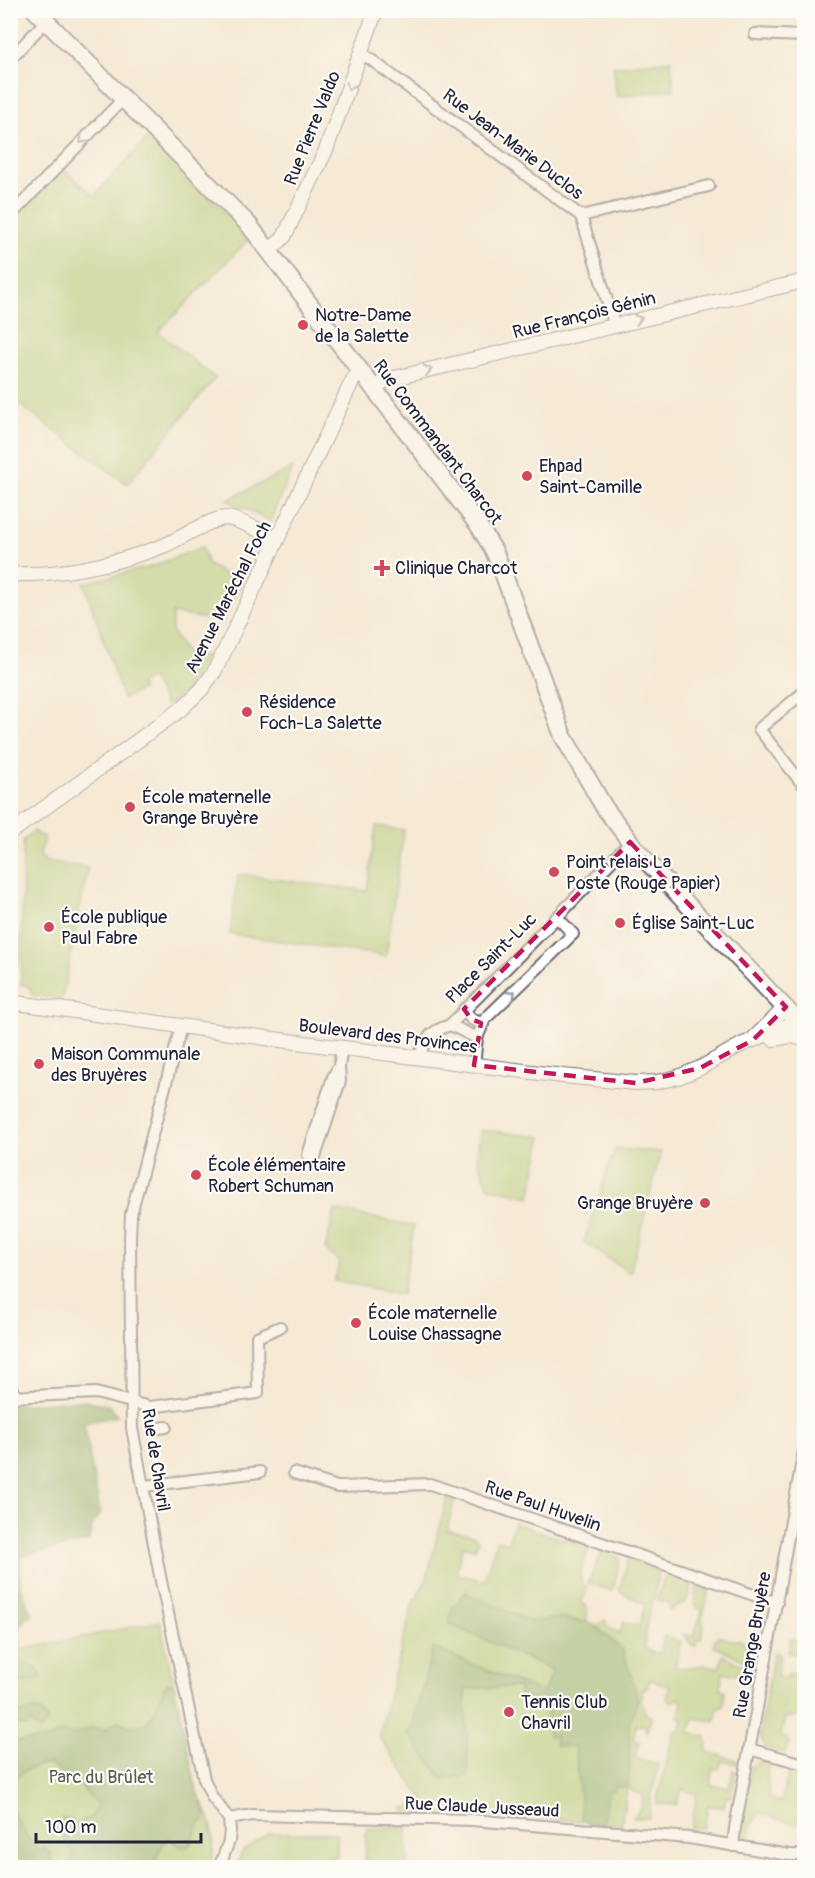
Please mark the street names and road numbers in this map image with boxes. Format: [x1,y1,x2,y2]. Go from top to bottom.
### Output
street label: Rue Pierre Valdo [279,67,346,189]
street label: Rue Jean-Marie Duclos [438,84,588,205]
street label: Rue François Génin [510,287,658,344]
street label: Rue Commandant Charcot [368,355,508,530]
street label: Avenue Maréchal Foch [180,517,277,677]
street label: Place Saint-Luc [441,908,542,1009]
street label: Boulevard des Provinces [297,1014,479,1059]
street label: Rue de Chavril [136,1407,175,1513]
street label: Rue Paul Huvelin [482,1476,604,1537]
street label: Rue Grange Bruyère [728,1570,777,1720]
street label: Rue Claude Jusseaud [404,1792,560,1823]

